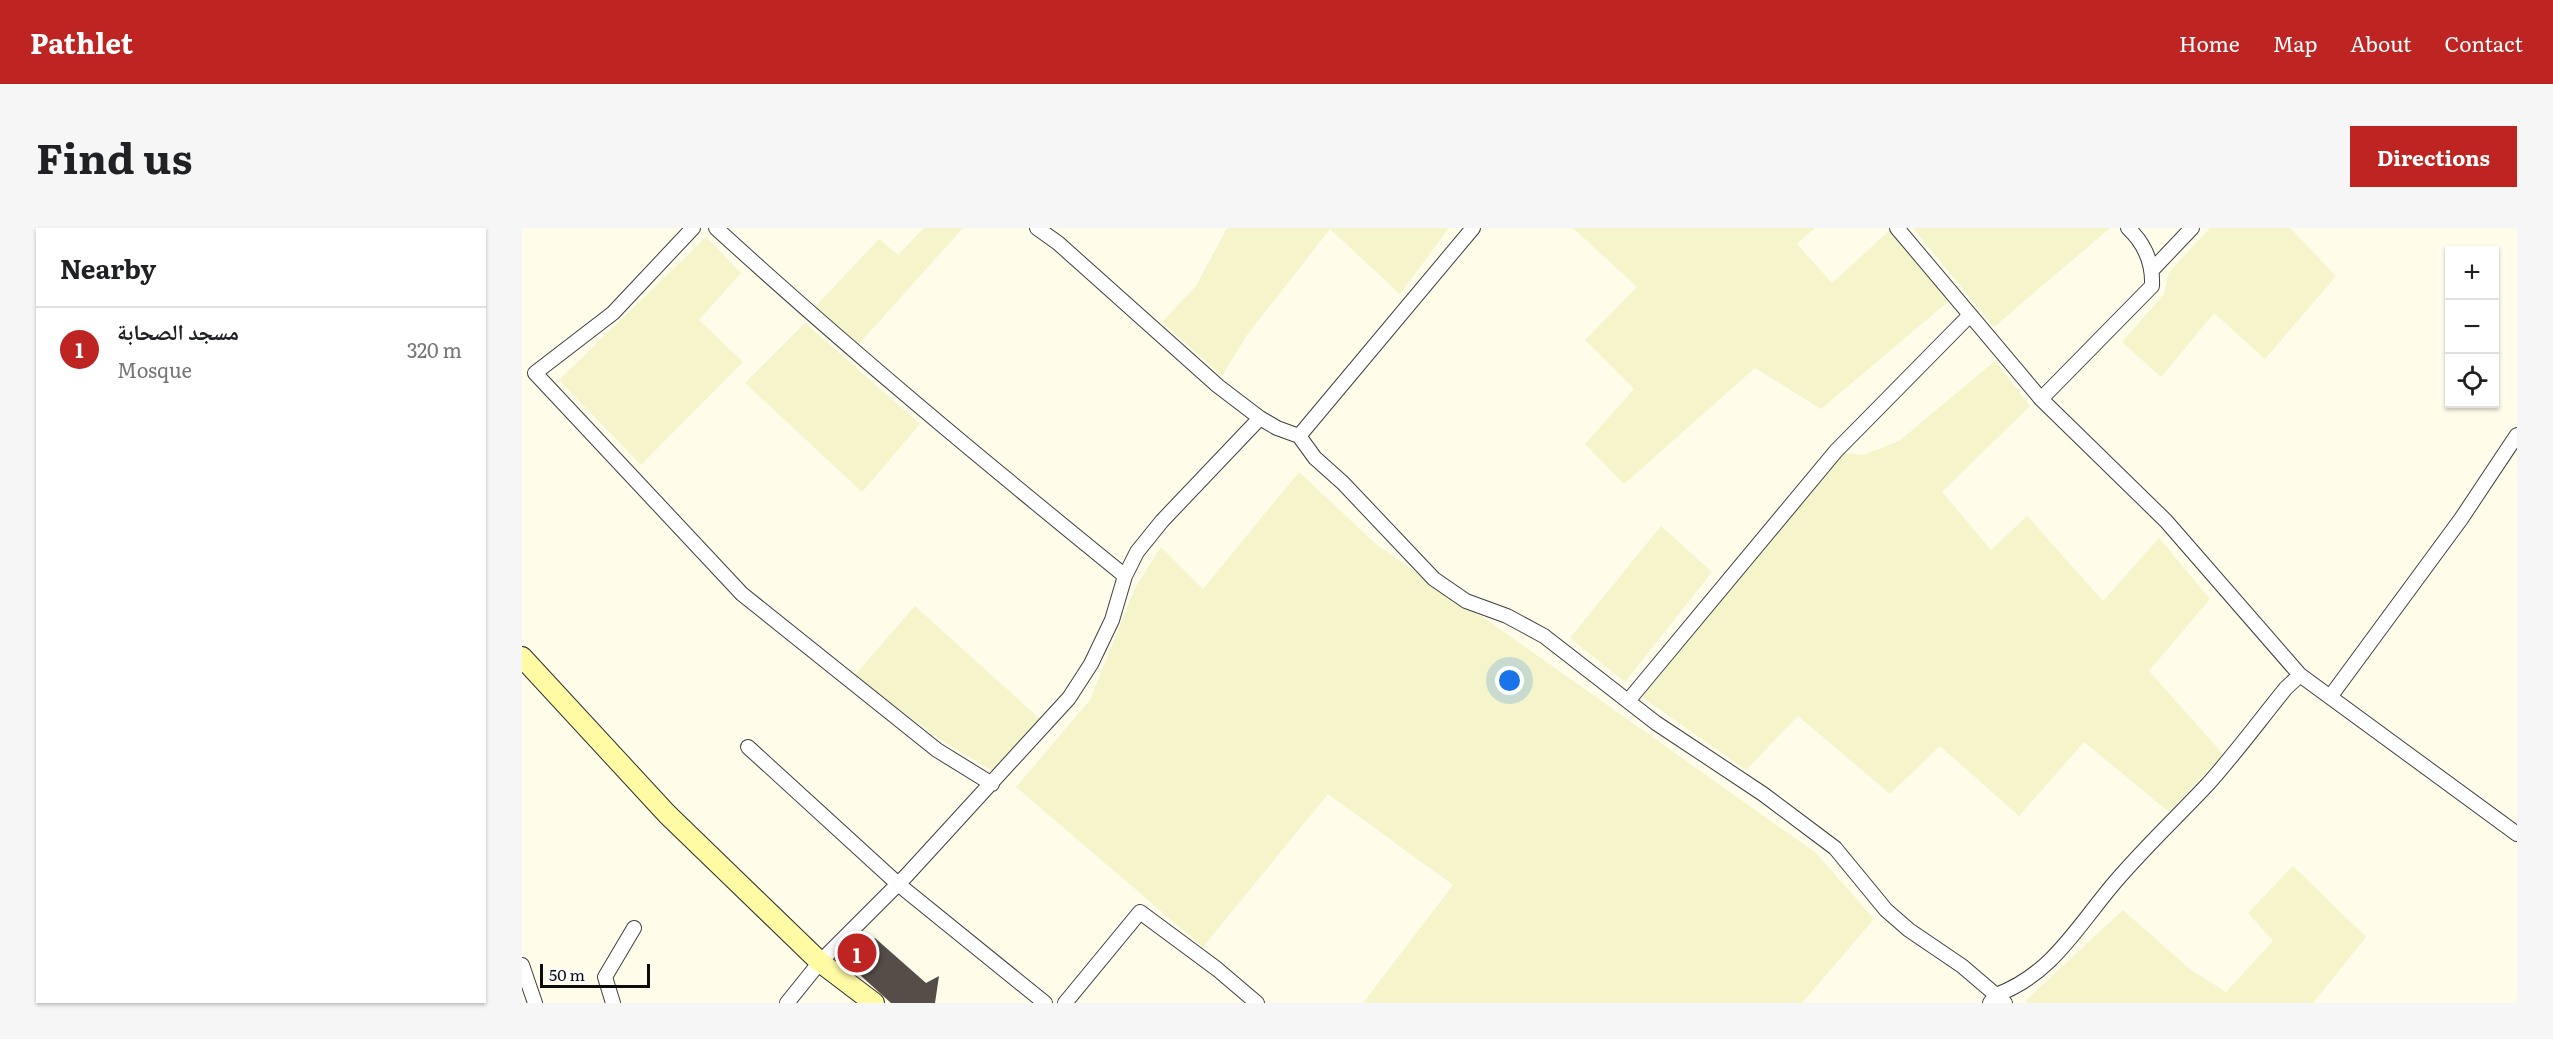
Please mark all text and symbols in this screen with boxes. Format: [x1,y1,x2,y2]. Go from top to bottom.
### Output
text: Pathlet [30,21,133,63]
text: Home [2179,27,2240,58]
text: Map [2273,27,2317,58]
text: About [2350,27,2412,58]
text: Contact [2445,27,2523,58]
text: Find us [36,125,193,187]
button: Directions [2350,126,2517,187]
map controls [2445,246,2499,408]
button: + [2445,246,2499,300]
text: Nearby [60,248,156,287]
button: − [2445,300,2499,354]
text: مسجد الصحابة [117,314,239,347]
text: 1 [75,334,84,364]
text: 320 m [407,334,462,364]
text: Mosque [117,354,192,384]
button: locate [2445,354,2499,408]
your location [1495,666,1524,695]
pin: 1 [838,930,876,976]
scale bar [540,961,650,988]
text: 50 m [549,962,585,986]

